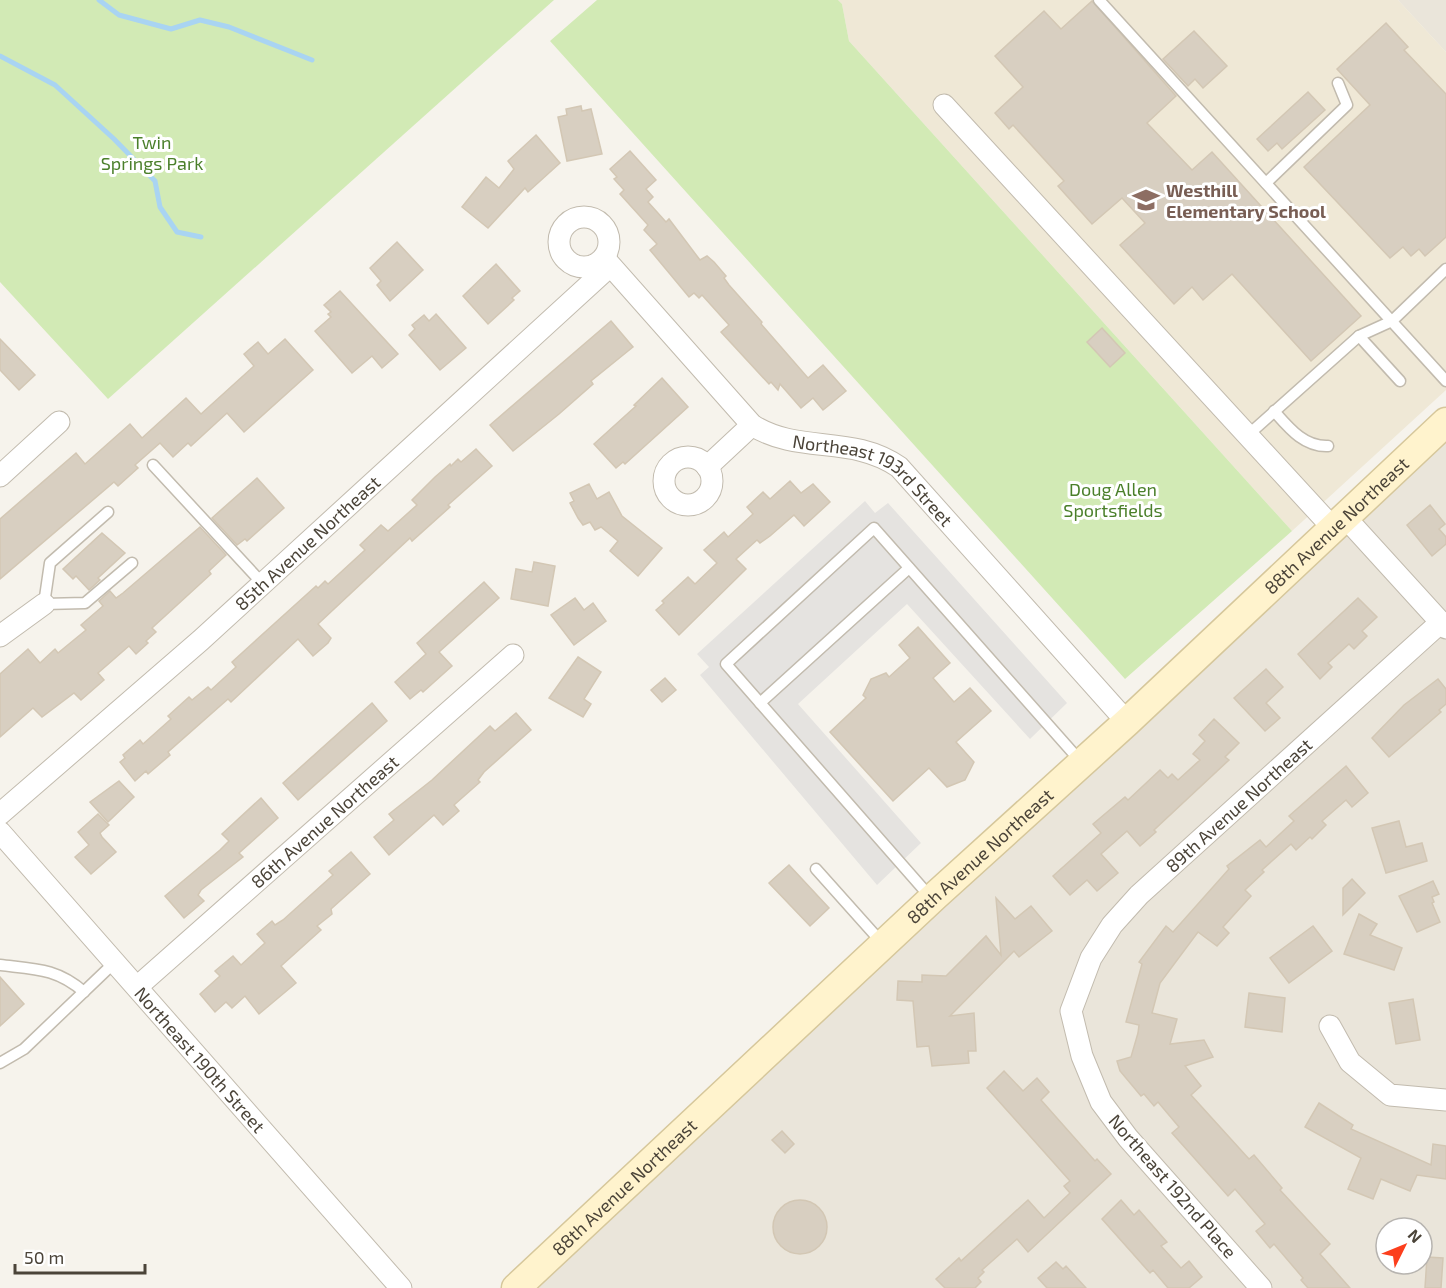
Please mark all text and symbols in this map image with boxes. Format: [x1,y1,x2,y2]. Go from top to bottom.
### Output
park label: Twin Springs Park [101,131,203,174]
place label: Westhill Elementary School [1166,179,1326,222]
school or university icon: Westhill Elementary School [1131,185,1161,215]
street label: Northeast 193rd Street [791,430,958,531]
street label: 88th Avenue Northeast [1259,452,1413,598]
street label: 85th Avenue Northeast [230,471,385,615]
park label: Doug Allen Sportsfields [1063,478,1163,521]
street label: 89th Avenue Northeast [1161,733,1316,877]
street label: 86th Avenue Northeast [246,750,403,893]
street label: 88th Avenue Northeast [902,783,1058,928]
street label: Northeast 190th Street [130,982,270,1137]
street label: Northeast 192nd Place [1104,1110,1242,1262]
street label: 88th Avenue Northeast [547,1114,701,1260]
north arrow [1374,1216,1434,1276]
text: N [1404,1225,1426,1246]
scale bar [15,1237,146,1275]
text: 50 m [24,1246,64,1268]

